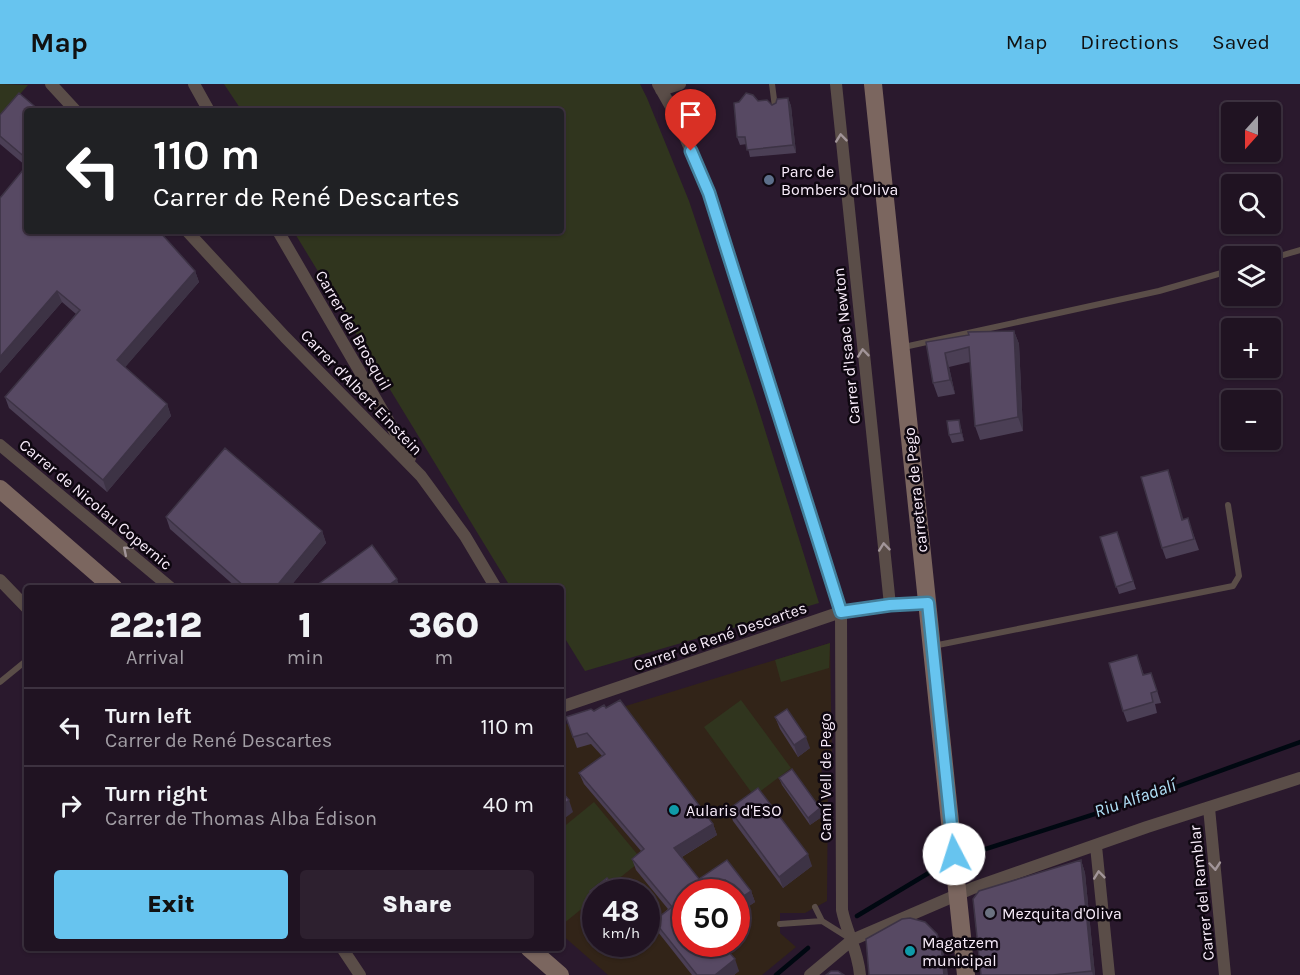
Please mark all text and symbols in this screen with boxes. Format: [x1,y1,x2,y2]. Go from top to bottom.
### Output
text: Map [30,26,88,59]
text: Map [1006,30,1047,54]
text: Directions [1080,30,1179,54]
text: Saved [1212,30,1270,54]
pin [665,89,716,151]
icon: arrive [674,98,707,131]
north arrow [1221,102,1281,162]
map controls [1221,102,1281,450]
text: 110 m [153,130,260,180]
icon: left [54,132,132,210]
one-way arrow [835,134,848,143]
place label: Parc de Bombers d'Oliva [781,162,898,199]
marker: Parc de Bombers d'Oliva [762,173,776,187]
button: search [1221,174,1281,234]
text: Carrer de René Descartes [153,181,460,213]
button: layers [1221,246,1281,306]
street label: Carrer del Brosquil [312,267,396,394]
street label: Carrer d'Isaac Newton [829,267,864,425]
button: + [1221,318,1281,378]
street label: Carrer d'Albert Einstein [297,326,427,459]
one-way arrow [857,348,870,358]
button: − [1221,390,1281,450]
street label: carretera de Pego [899,426,932,554]
street label: Carrer de Nicolau Copernic [15,435,176,574]
one-way arrow [878,542,891,552]
one-way arrow [123,547,134,558]
street label: Carrer de René Descartes [631,598,809,675]
text: 22:12 [109,604,202,646]
text: 1 [298,604,312,646]
text: 360 [408,604,479,646]
text: Arrival [126,646,185,669]
text: min [287,646,324,669]
text: m [434,646,453,669]
text: Turn left [105,703,192,729]
icon: left [54,711,87,744]
street label: Camí Vell de Pego [816,713,835,841]
text: 110 m [481,714,534,740]
text: Carrer de René Descartes [105,729,332,752]
water label: Riu Alfadalí [1091,773,1181,822]
text: Turn right [105,781,208,807]
icon: right [54,789,87,822]
text: 40 m [483,792,534,818]
place label: Aularis d'ESO [686,801,782,820]
marker: Aularis d'ESO [667,803,681,817]
text: Carrer de Thomas Alba Édison [105,807,377,830]
position arrow [922,822,986,886]
street label: Carrer del Ramblar [1185,824,1218,962]
one-way arrow [1208,862,1221,871]
button: Exit [54,870,288,939]
button: Share [300,870,534,939]
one-way arrow [1093,870,1106,880]
speed limit sign: 50 [672,879,750,957]
text: 48 [602,893,640,929]
place label: Mezquita d'Oliva [1002,904,1122,923]
marker: Mezquita d'Oliva [983,906,997,920]
text: km/h [602,924,640,942]
place label: Magatzem municipal [922,933,999,970]
marker: Magatzem municipal [903,944,917,958]

